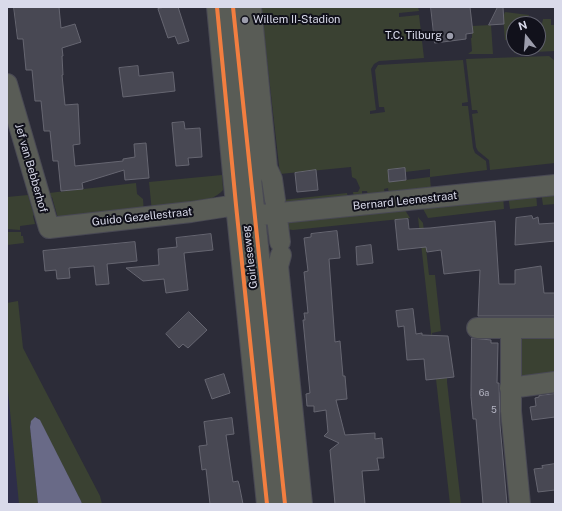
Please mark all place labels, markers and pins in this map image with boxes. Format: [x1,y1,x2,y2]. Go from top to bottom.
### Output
place label: Willem II-Stadion [253,13,340,27]
marker: Willem II-Stadion [240,15,250,25]
place label: T.C. Tilburg [385,29,442,43]
marker: T.C. Tilburg [445,31,455,41]

